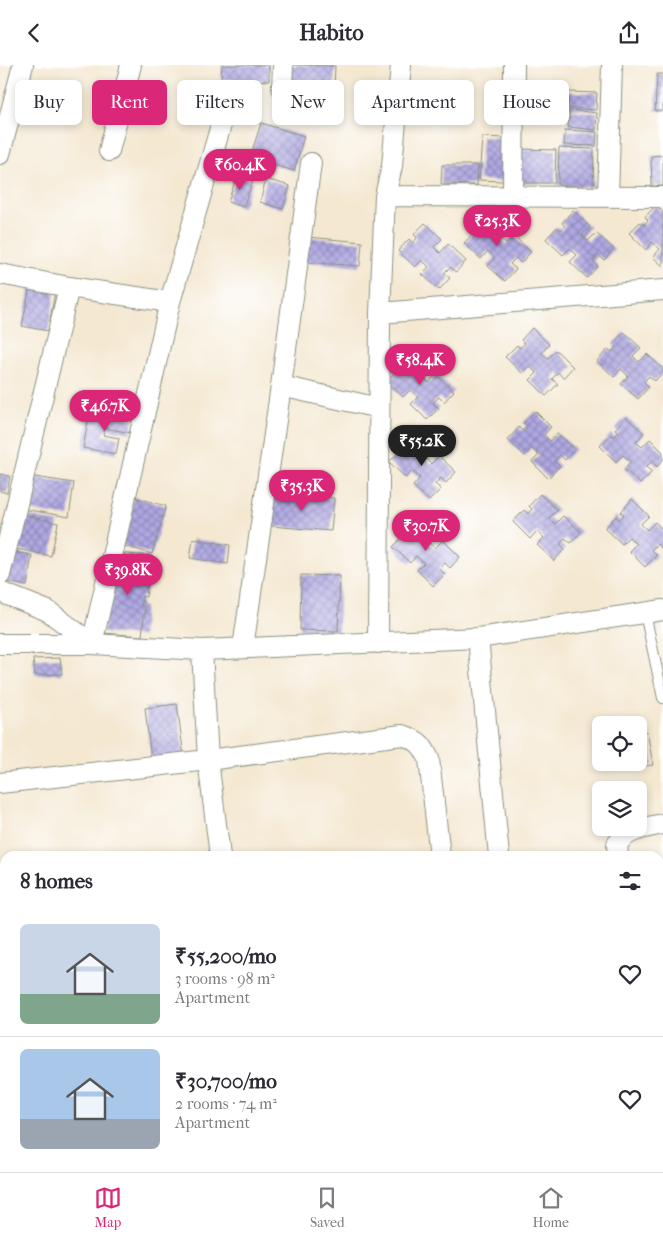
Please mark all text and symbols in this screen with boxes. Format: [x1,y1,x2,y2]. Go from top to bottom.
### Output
icon: back [20,19,48,47]
icon: share [615,19,643,47]
text: Habito [299,20,364,46]
chip: Buy [15,80,82,125]
chip: Rent [92,80,167,125]
chip: Filters [177,80,262,125]
chip: New [272,80,344,125]
chip: Apartment [354,80,474,125]
chip: House [484,80,569,125]
pin: ₹60.4K [199,149,281,191]
text: ₹60.4K [214,155,266,174]
pin: ₹25.3K [456,205,538,247]
text: ₹25.3K [474,211,520,230]
pin: ₹58.4K [379,343,461,386]
text: ₹58.4K [396,350,444,369]
pin: ₹46.7K [64,389,146,432]
text: ₹46.7K [81,396,129,415]
pin: ₹55.2K [381,425,463,467]
text: ₹55.2K [399,431,445,450]
pin: ₹35.3K [261,469,343,512]
text: ₹35.3K [280,476,324,495]
pin: ₹30.7K [385,509,467,552]
text: ₹30.7K [403,516,449,535]
pin: ₹39.8K [87,553,169,596]
text: ₹39.8K [105,560,151,579]
map controls [592,716,647,836]
button: locate [592,716,647,771]
button: layers [592,781,647,836]
icon: filters [616,867,644,895]
text: 8 homes [20,869,93,893]
icon: home [60,944,120,1004]
text: ₹55,200/mo [175,944,277,968]
icon: heart [616,960,644,988]
text: 3 rooms · 98 m² [175,969,275,988]
text: Apartment [175,988,250,1007]
icon: home [60,1069,120,1129]
text: ₹30,700/mo [175,1069,277,1093]
icon: heart [616,1085,644,1113]
text: 2 rooms · 74 m² [175,1094,277,1113]
text: Apartment [175,1113,250,1132]
tab: Map [94,1184,122,1231]
tab: Saved [310,1184,345,1231]
tab: Home [533,1184,569,1231]

